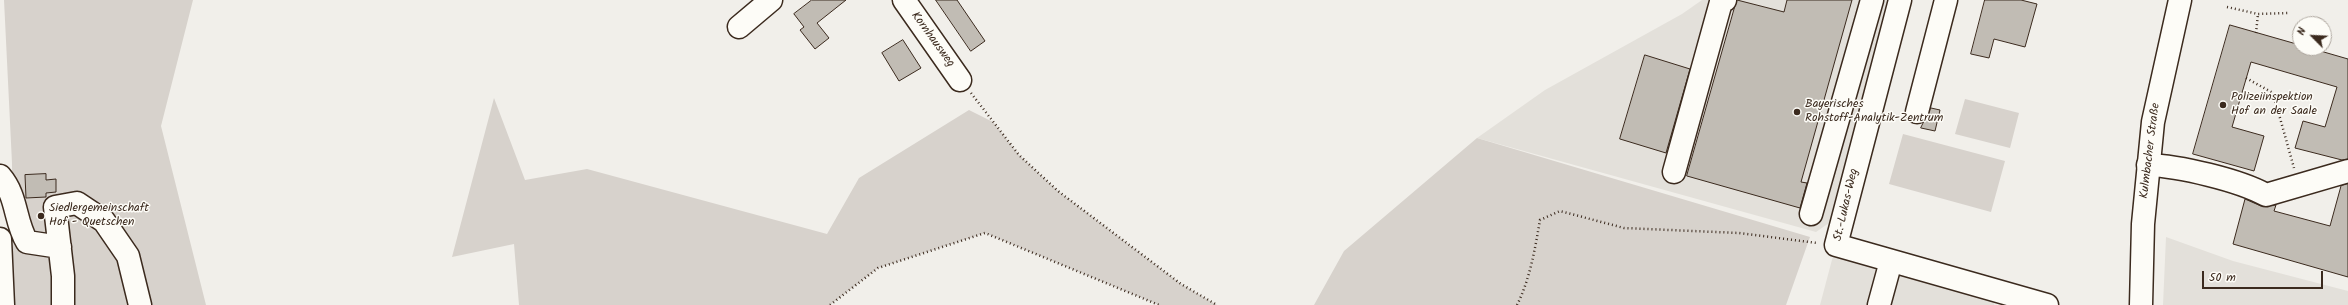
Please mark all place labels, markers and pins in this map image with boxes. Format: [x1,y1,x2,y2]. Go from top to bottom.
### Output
place label: Polizeiinspektion Hof an der Saale [2231,91,2317,119]
place label: Bayerisches Rohstoff-Analytik-Zentrum [1805,98,1943,126]
marker: Polizeiinspektion Hof an der Saale [2218,100,2228,110]
marker: Bayerisches Rohstoff-Analytik-Zentrum [1792,107,1802,117]
place label: Siedlergemeinschaft Hof - Quetschen [49,202,149,230]
marker: Siedlergemeinschaft Hof - Quetschen [36,211,46,221]

